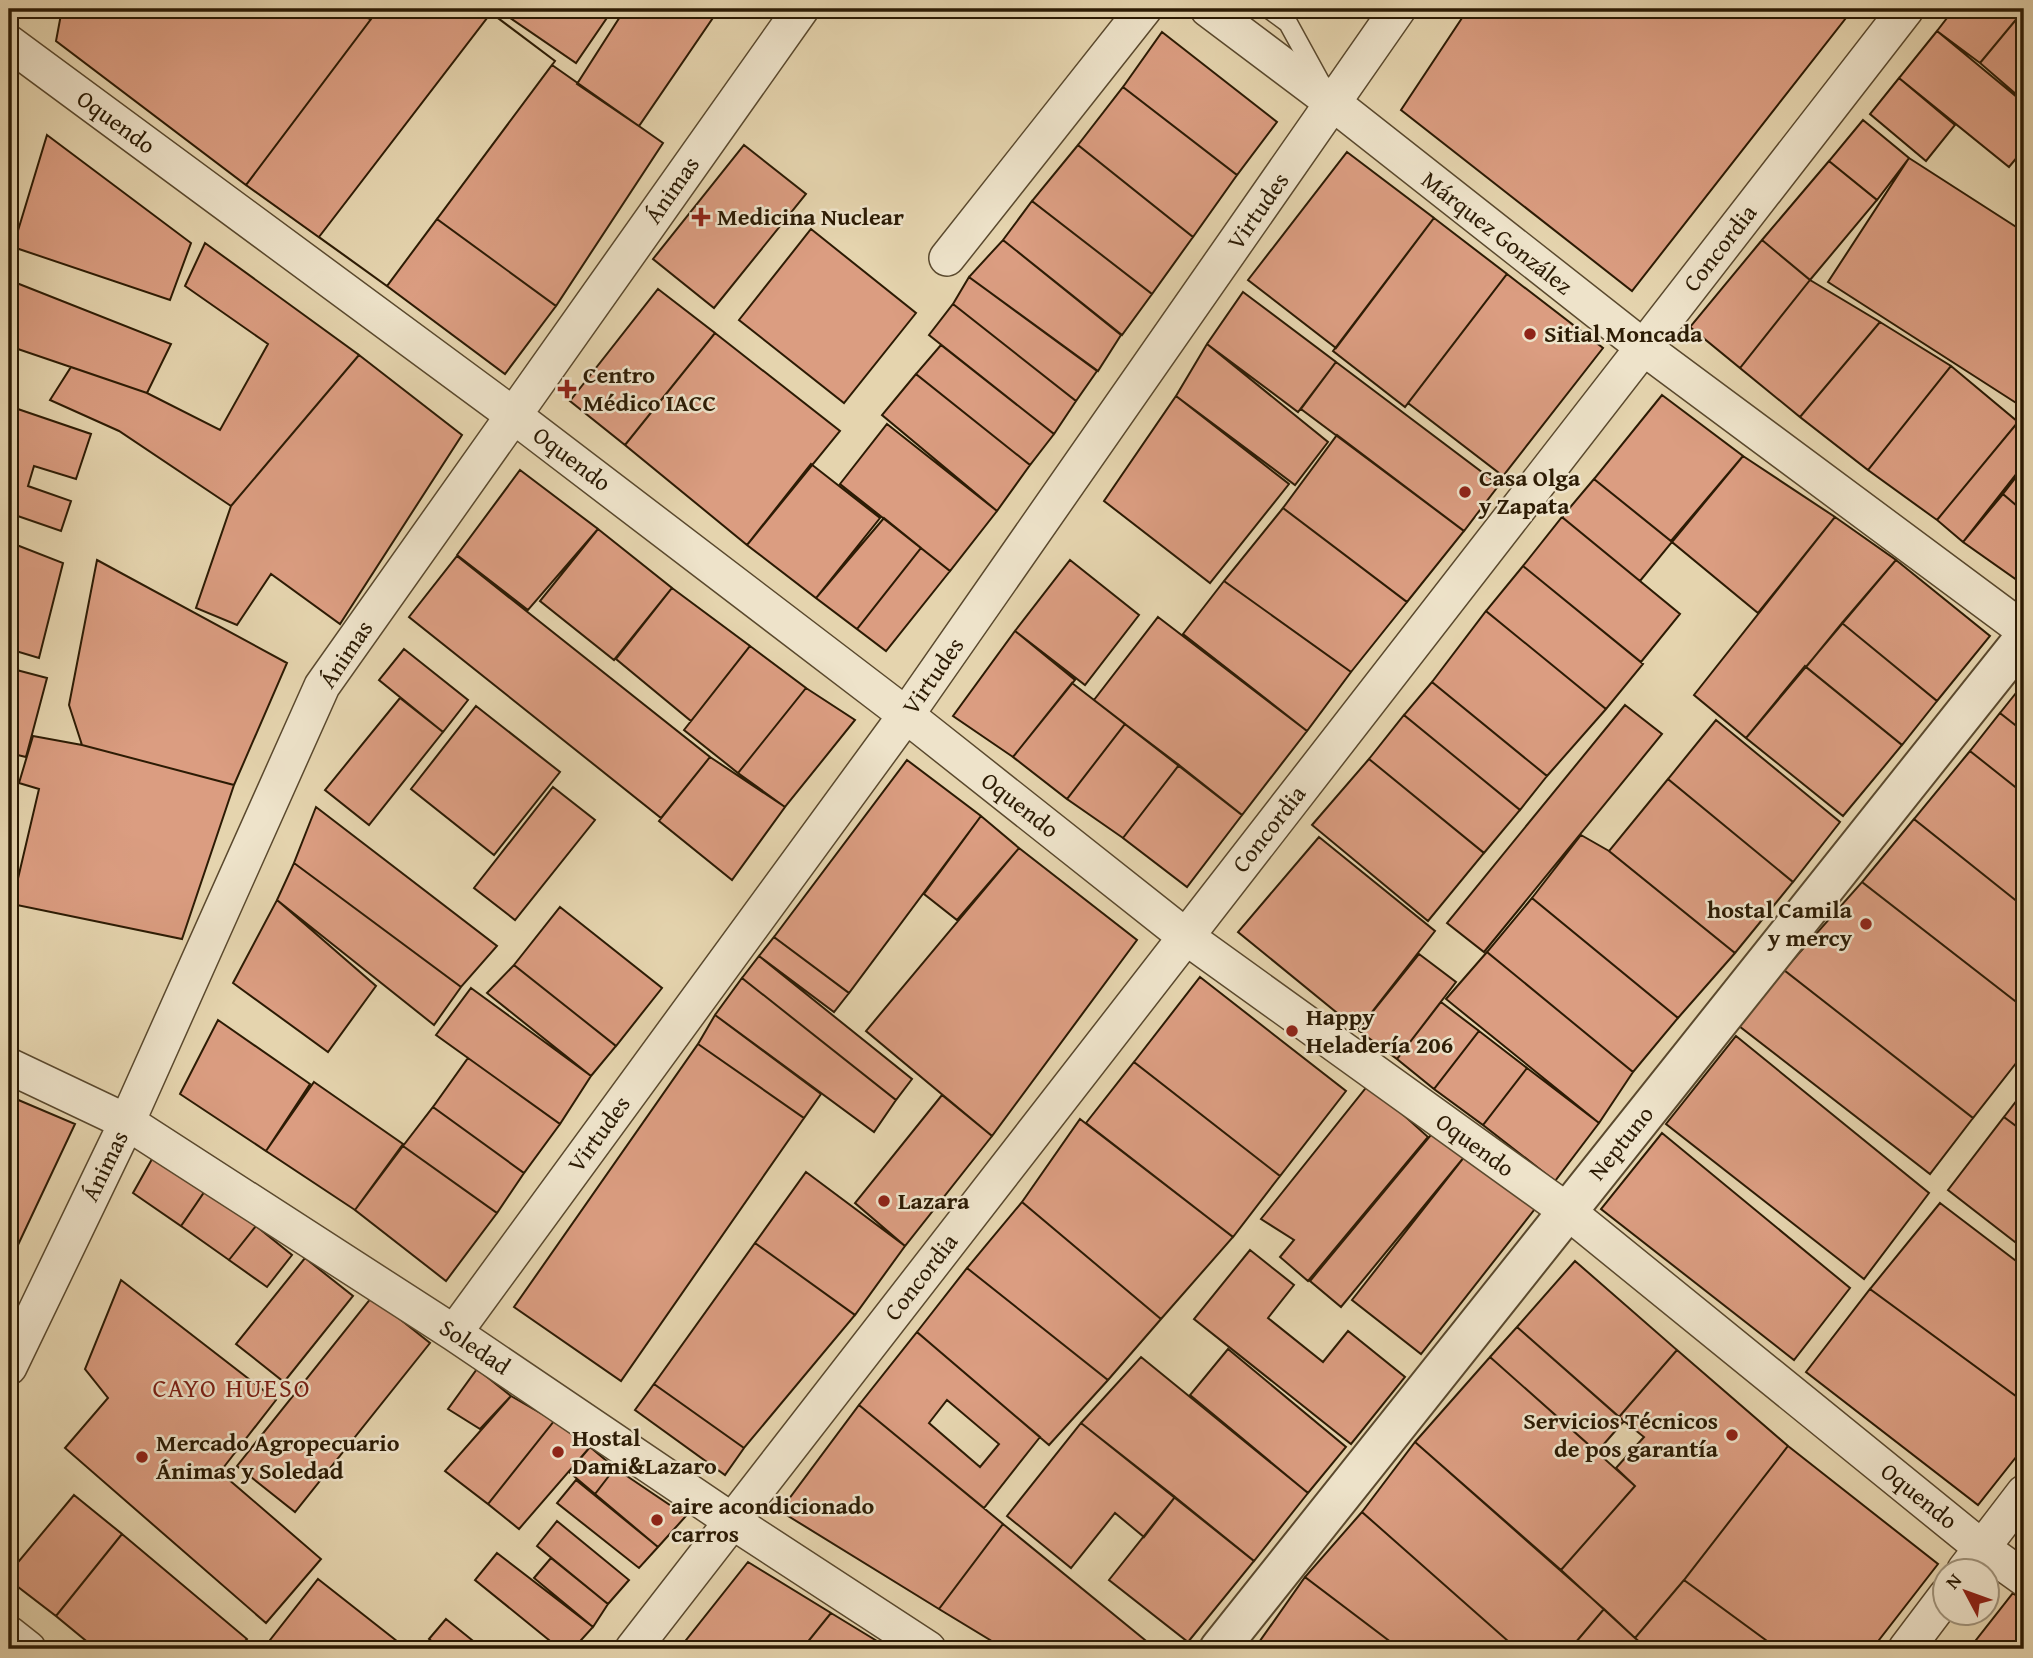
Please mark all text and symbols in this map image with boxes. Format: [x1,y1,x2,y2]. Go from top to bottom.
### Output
street label: Oquendo [70,81,163,162]
street label: Ánimas [636,149,708,231]
street label: Márquez González [1414,162,1580,303]
street label: Virtudes [1218,165,1297,257]
street label: Concordia [1674,196,1765,299]
place label: Medicina Nuclear [717,199,904,234]
marker: Medicina Nuclear [691,207,711,227]
place label: Sitial Moncada [1544,316,1703,351]
marker: Sitial Moncada [1522,326,1538,342]
place label: Centro Médico IACC [583,357,716,420]
marker: Centro Médico IACC [557,379,577,399]
street label: Oquendo [526,418,619,500]
place label: Casa Olga y Zapata [1478,460,1581,523]
marker: Casa Olga y Zapata [1457,484,1473,500]
street label: Ánimas [310,613,381,695]
street label: Virtudes [893,630,972,722]
street label: Oquendo [974,763,1067,846]
street label: Concordia [1223,777,1314,880]
place label: hostal Camila y mercy [1707,892,1853,955]
marker: hostal Camila y mercy [1858,916,1874,932]
place label: Happy Heladería 206 [1306,999,1453,1062]
marker: Happy Heladería 206 [1284,1023,1300,1039]
street label: Virtudes [559,1088,638,1179]
street label: Neptuno [1580,1098,1662,1188]
street label: Oquendo [1429,1104,1522,1185]
street label: Ánimas [72,1124,137,1207]
place label: Lazara [898,1183,970,1218]
marker: Lazara [876,1193,892,1209]
street label: Concordia [875,1225,966,1328]
street label: Soledad [433,1310,518,1383]
district label: CAYO HUESO [152,1368,312,1407]
place label: Servicios Técnicos de pos garantía [1523,1403,1719,1466]
place label: Hostal Dami&Lazaro [572,1420,717,1483]
place label: Mercado Agropecuario Ánimas y Soledad [156,1425,400,1488]
marker: Servicios Técnicos de pos garantía [1724,1427,1740,1443]
marker: Hostal Dami&Lazaro [550,1444,566,1460]
marker: Mercado Agropecuario Ánimas y Soledad [134,1449,150,1465]
street label: Oquendo [1873,1454,1965,1538]
place label: aire acondicionado carros [671,1488,875,1551]
marker: aire acondicionado carros [649,1512,665,1528]
north arrow [1932,1556,2002,1626]
text: N [1938,1567,1968,1595]

